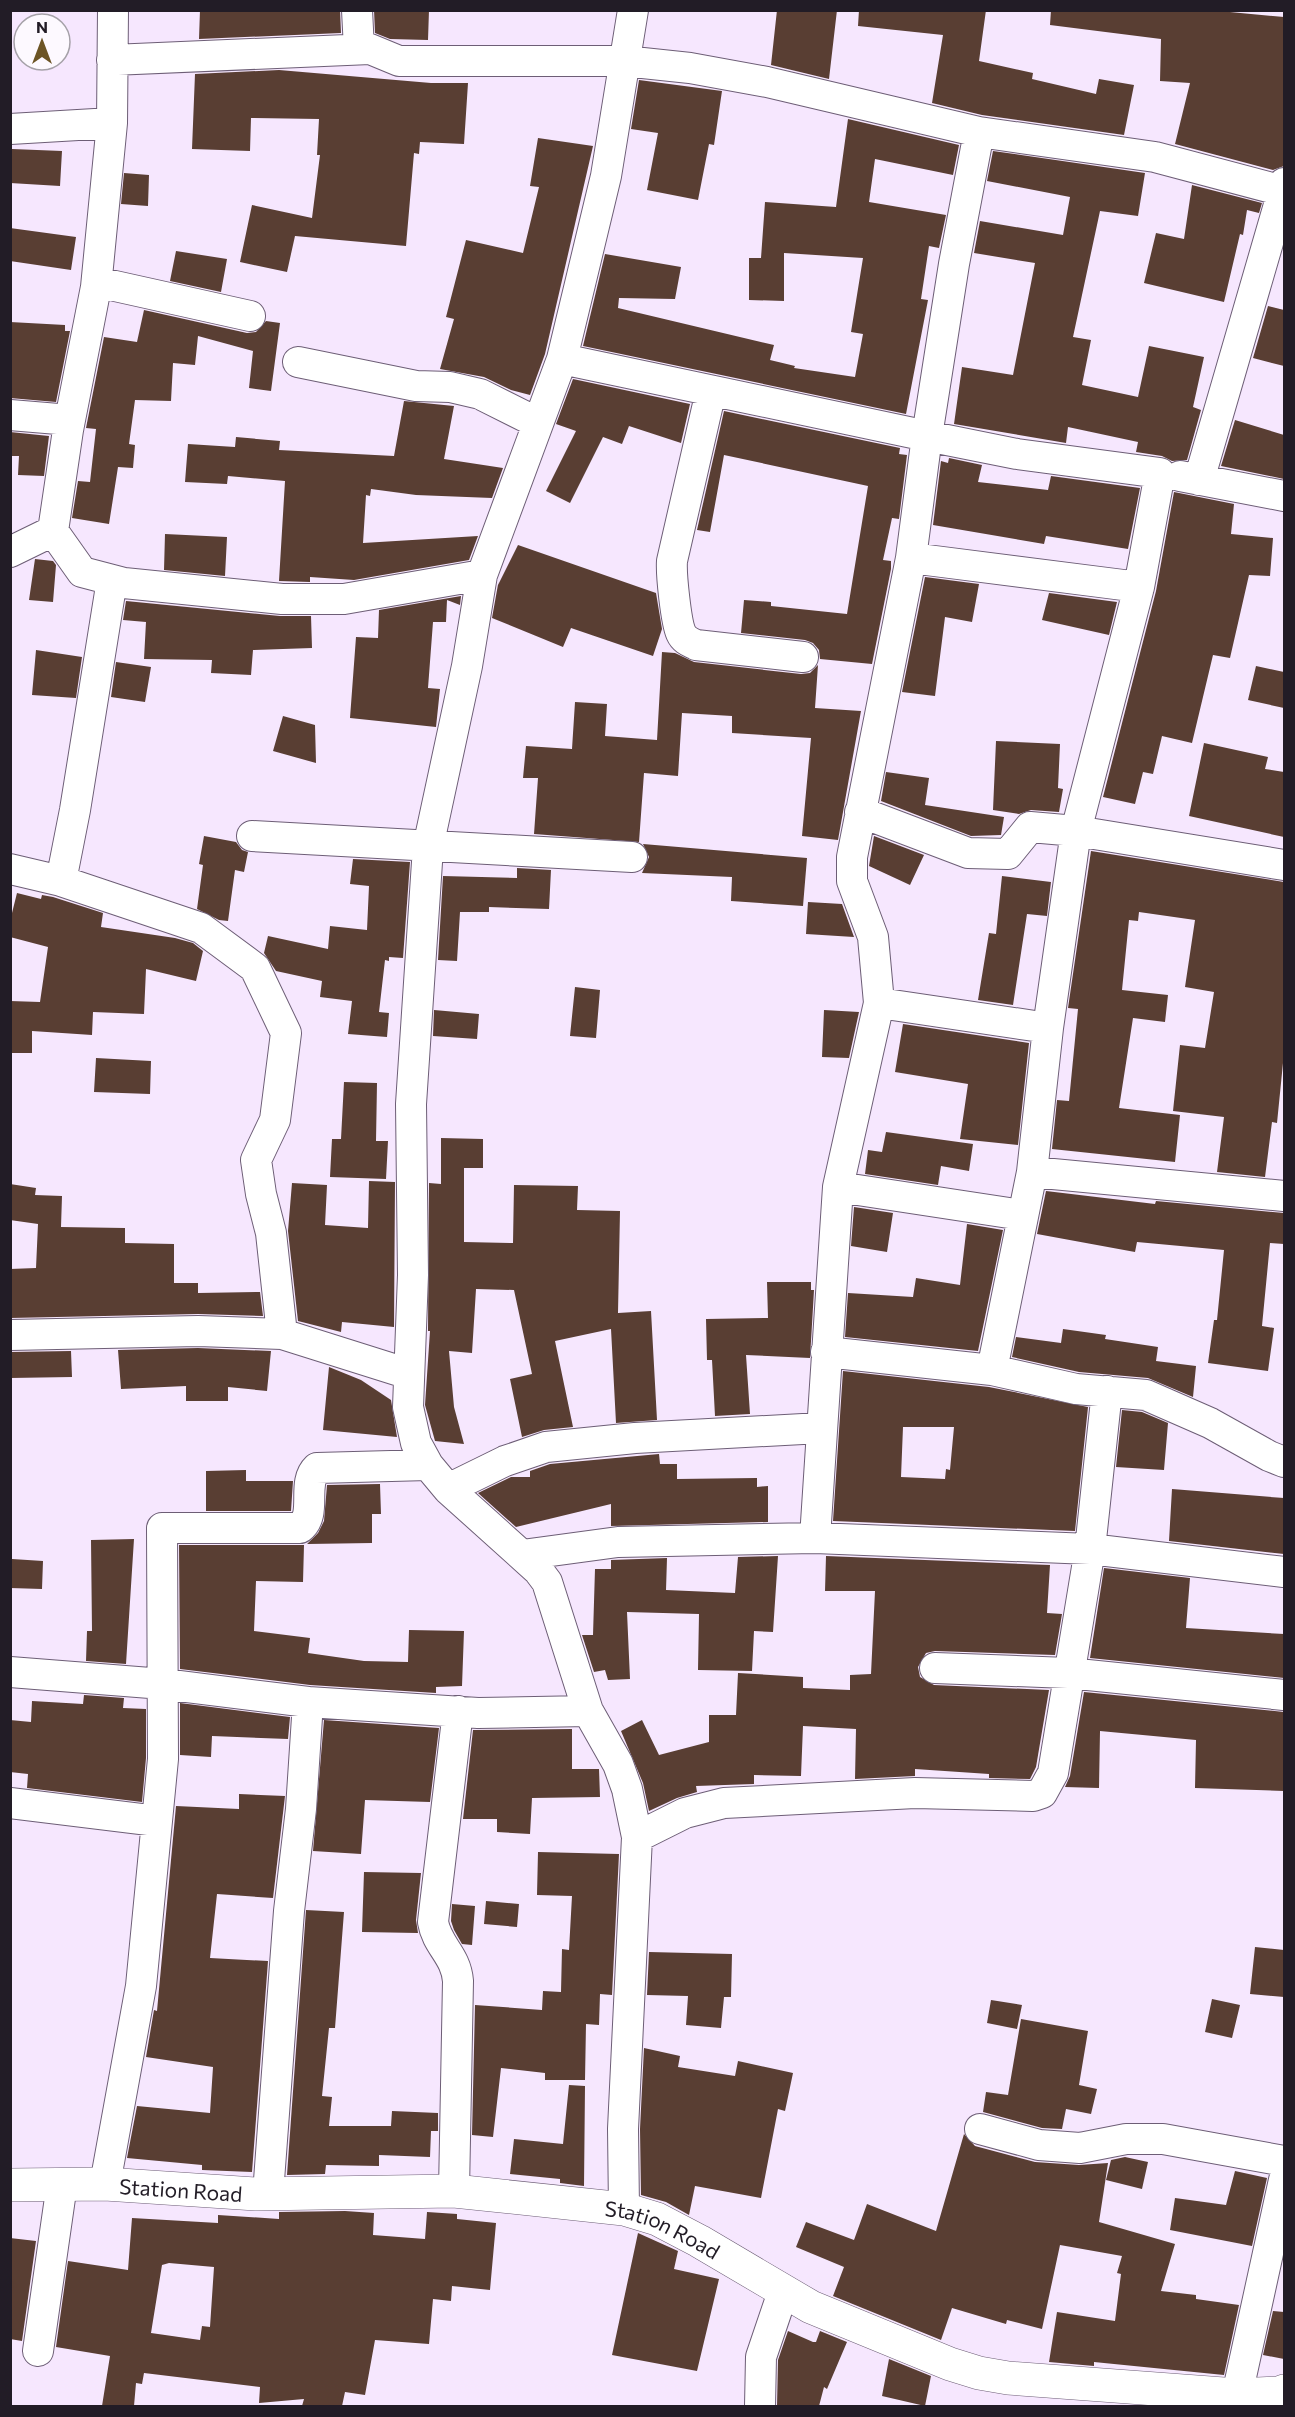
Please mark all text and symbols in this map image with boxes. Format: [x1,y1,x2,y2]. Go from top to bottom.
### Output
north arrow [12,12,72,72]
text: N [36,17,48,36]
street label: Station Road [118,2172,243,2206]
street label: Station Road [604,2195,725,2263]

